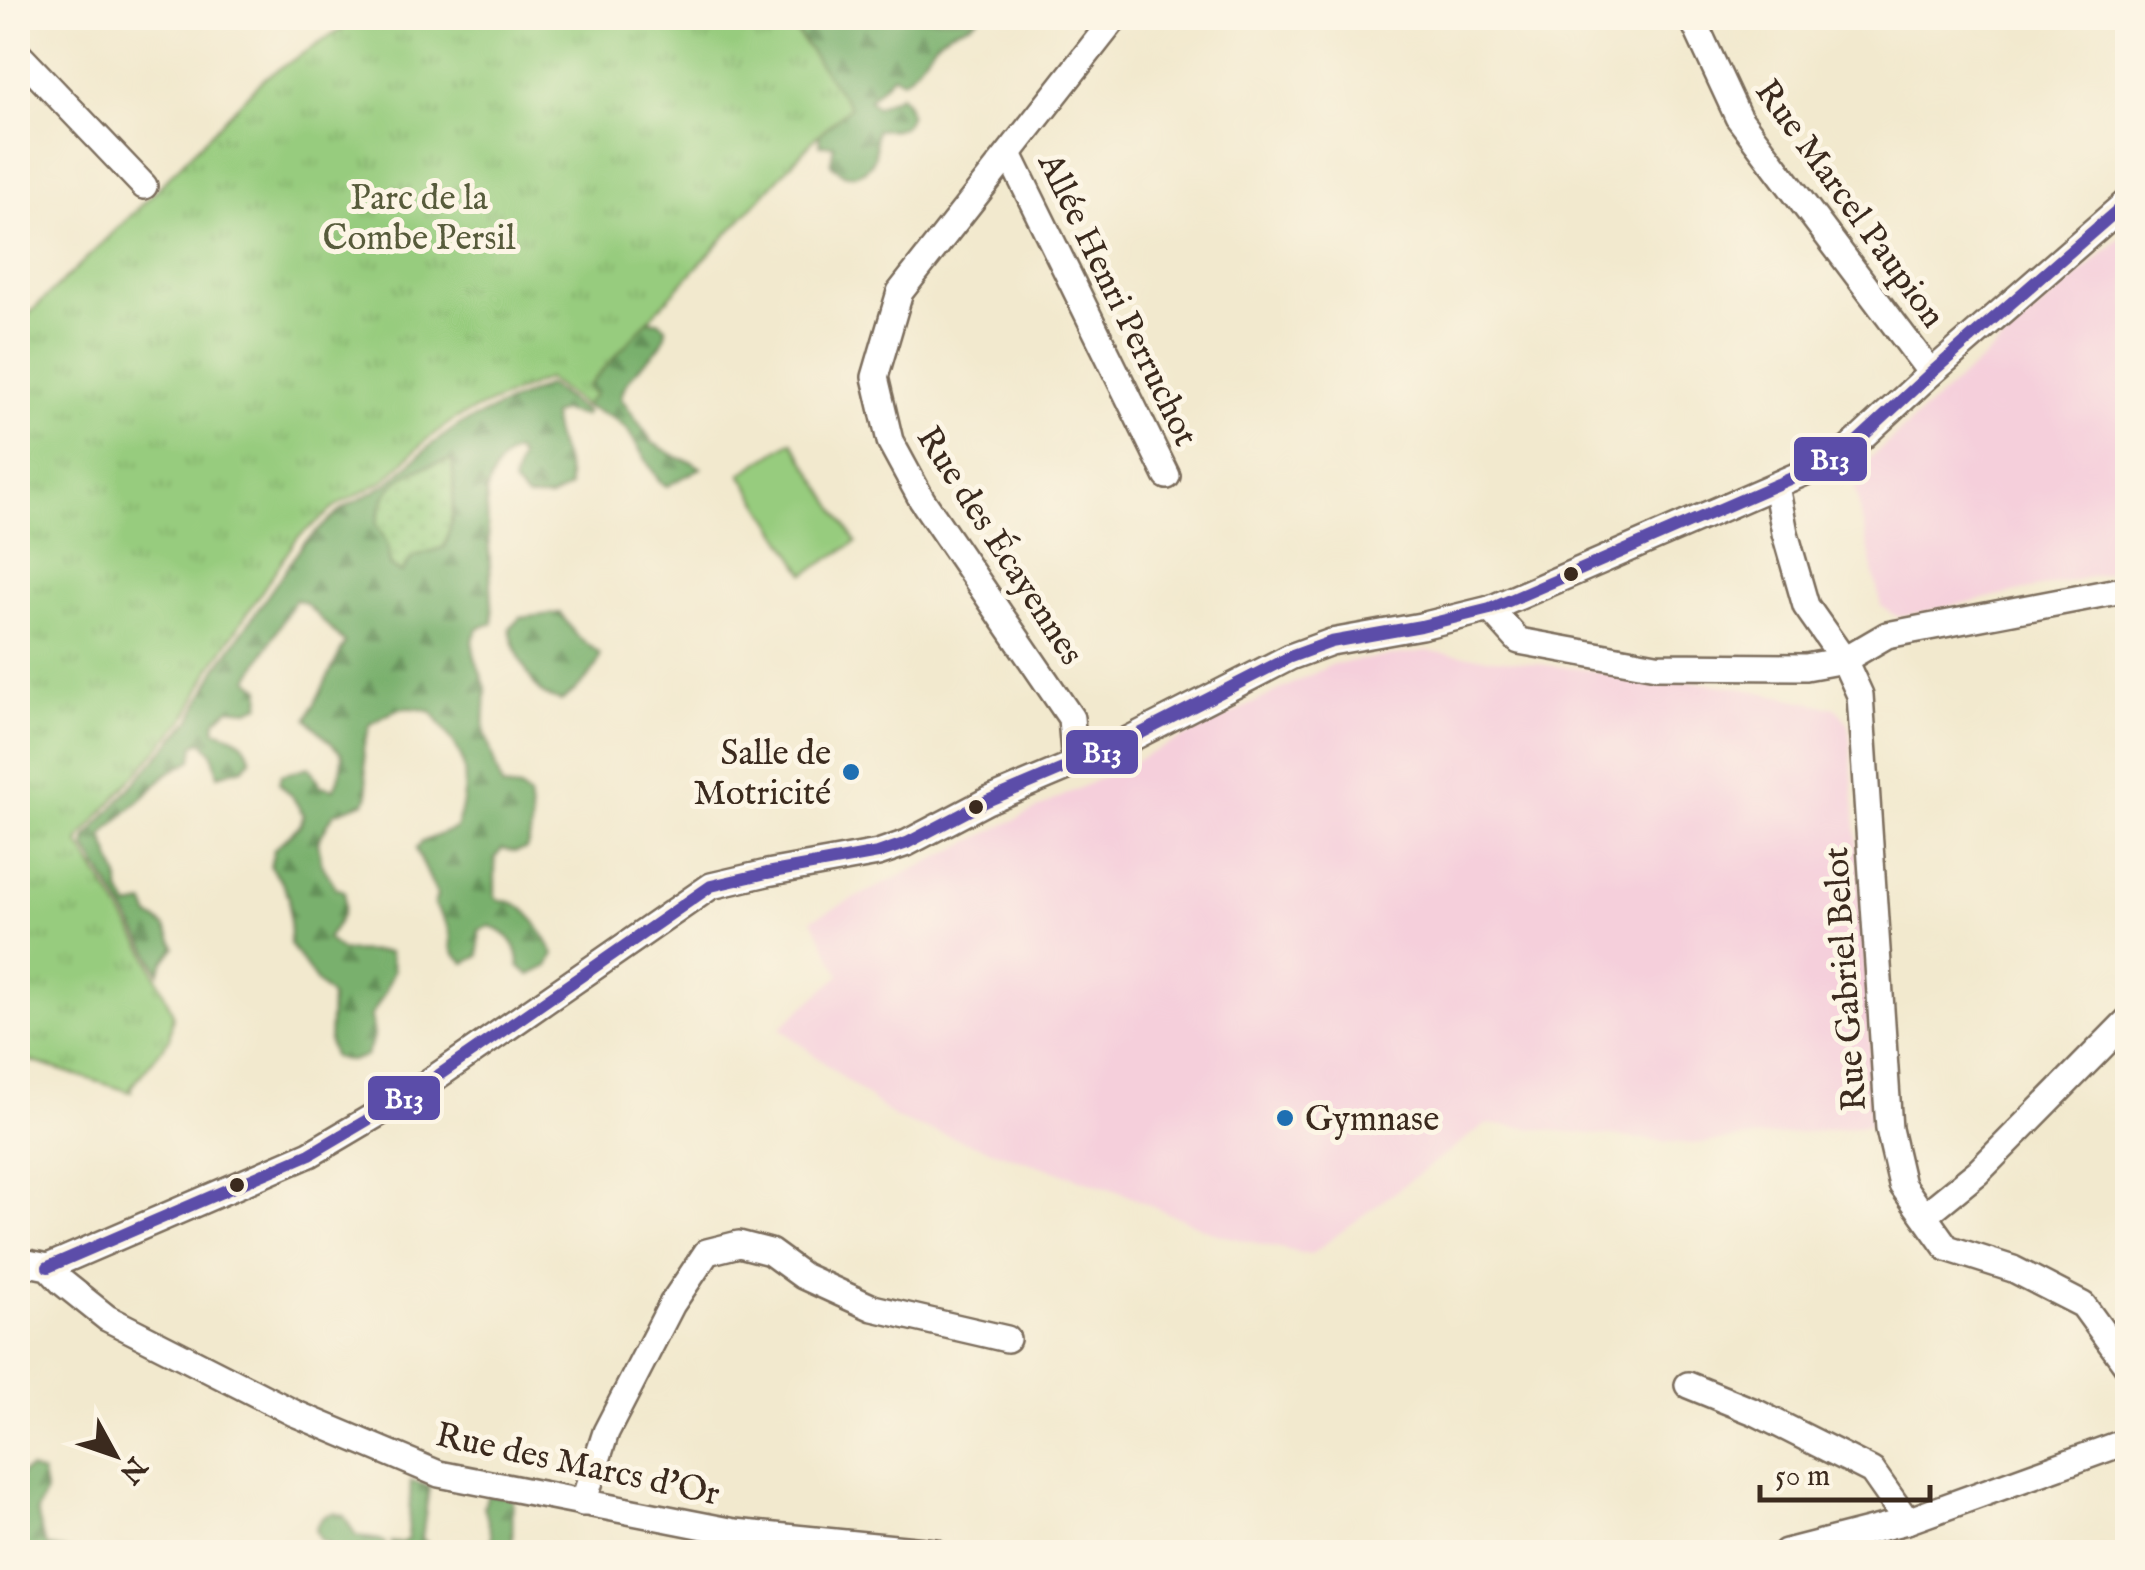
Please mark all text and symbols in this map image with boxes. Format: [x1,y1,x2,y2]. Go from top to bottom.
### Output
street label: Rue Marcel Paupion [1744,71,1954,338]
street label: Allée Henri Perruchot [1026,145,1207,454]
park label: Parc de la Combe Persil [322,177,516,262]
street label: Rue des Écayennes [905,417,1094,674]
line badge: B13 [1792,435,1869,483]
text: B13 [1810,444,1850,479]
unlabelled marker [1561,564,1581,584]
line badge: B13 [1064,728,1140,776]
place label: Salle de Motricité [693,732,831,817]
text: B13 [1082,737,1122,772]
marker: Salle de Motricité [840,761,862,783]
unlabelled marker [966,797,986,817]
street label: Rue Gabriel Belot [1815,845,1878,1112]
line badge: B13 [366,1074,442,1122]
text: B13 [384,1083,424,1118]
place label: Gymnase [1305,1098,1439,1143]
marker: Gymnase [1274,1107,1296,1129]
unlabelled marker [227,1175,247,1195]
north arrow [65,1405,165,1505]
street label: Rue des Marcs d'Or [431,1413,724,1518]
scale bar [1760,1440,1930,1502]
text: N [111,1448,154,1490]
text: 50 m [1775,1458,1830,1496]

